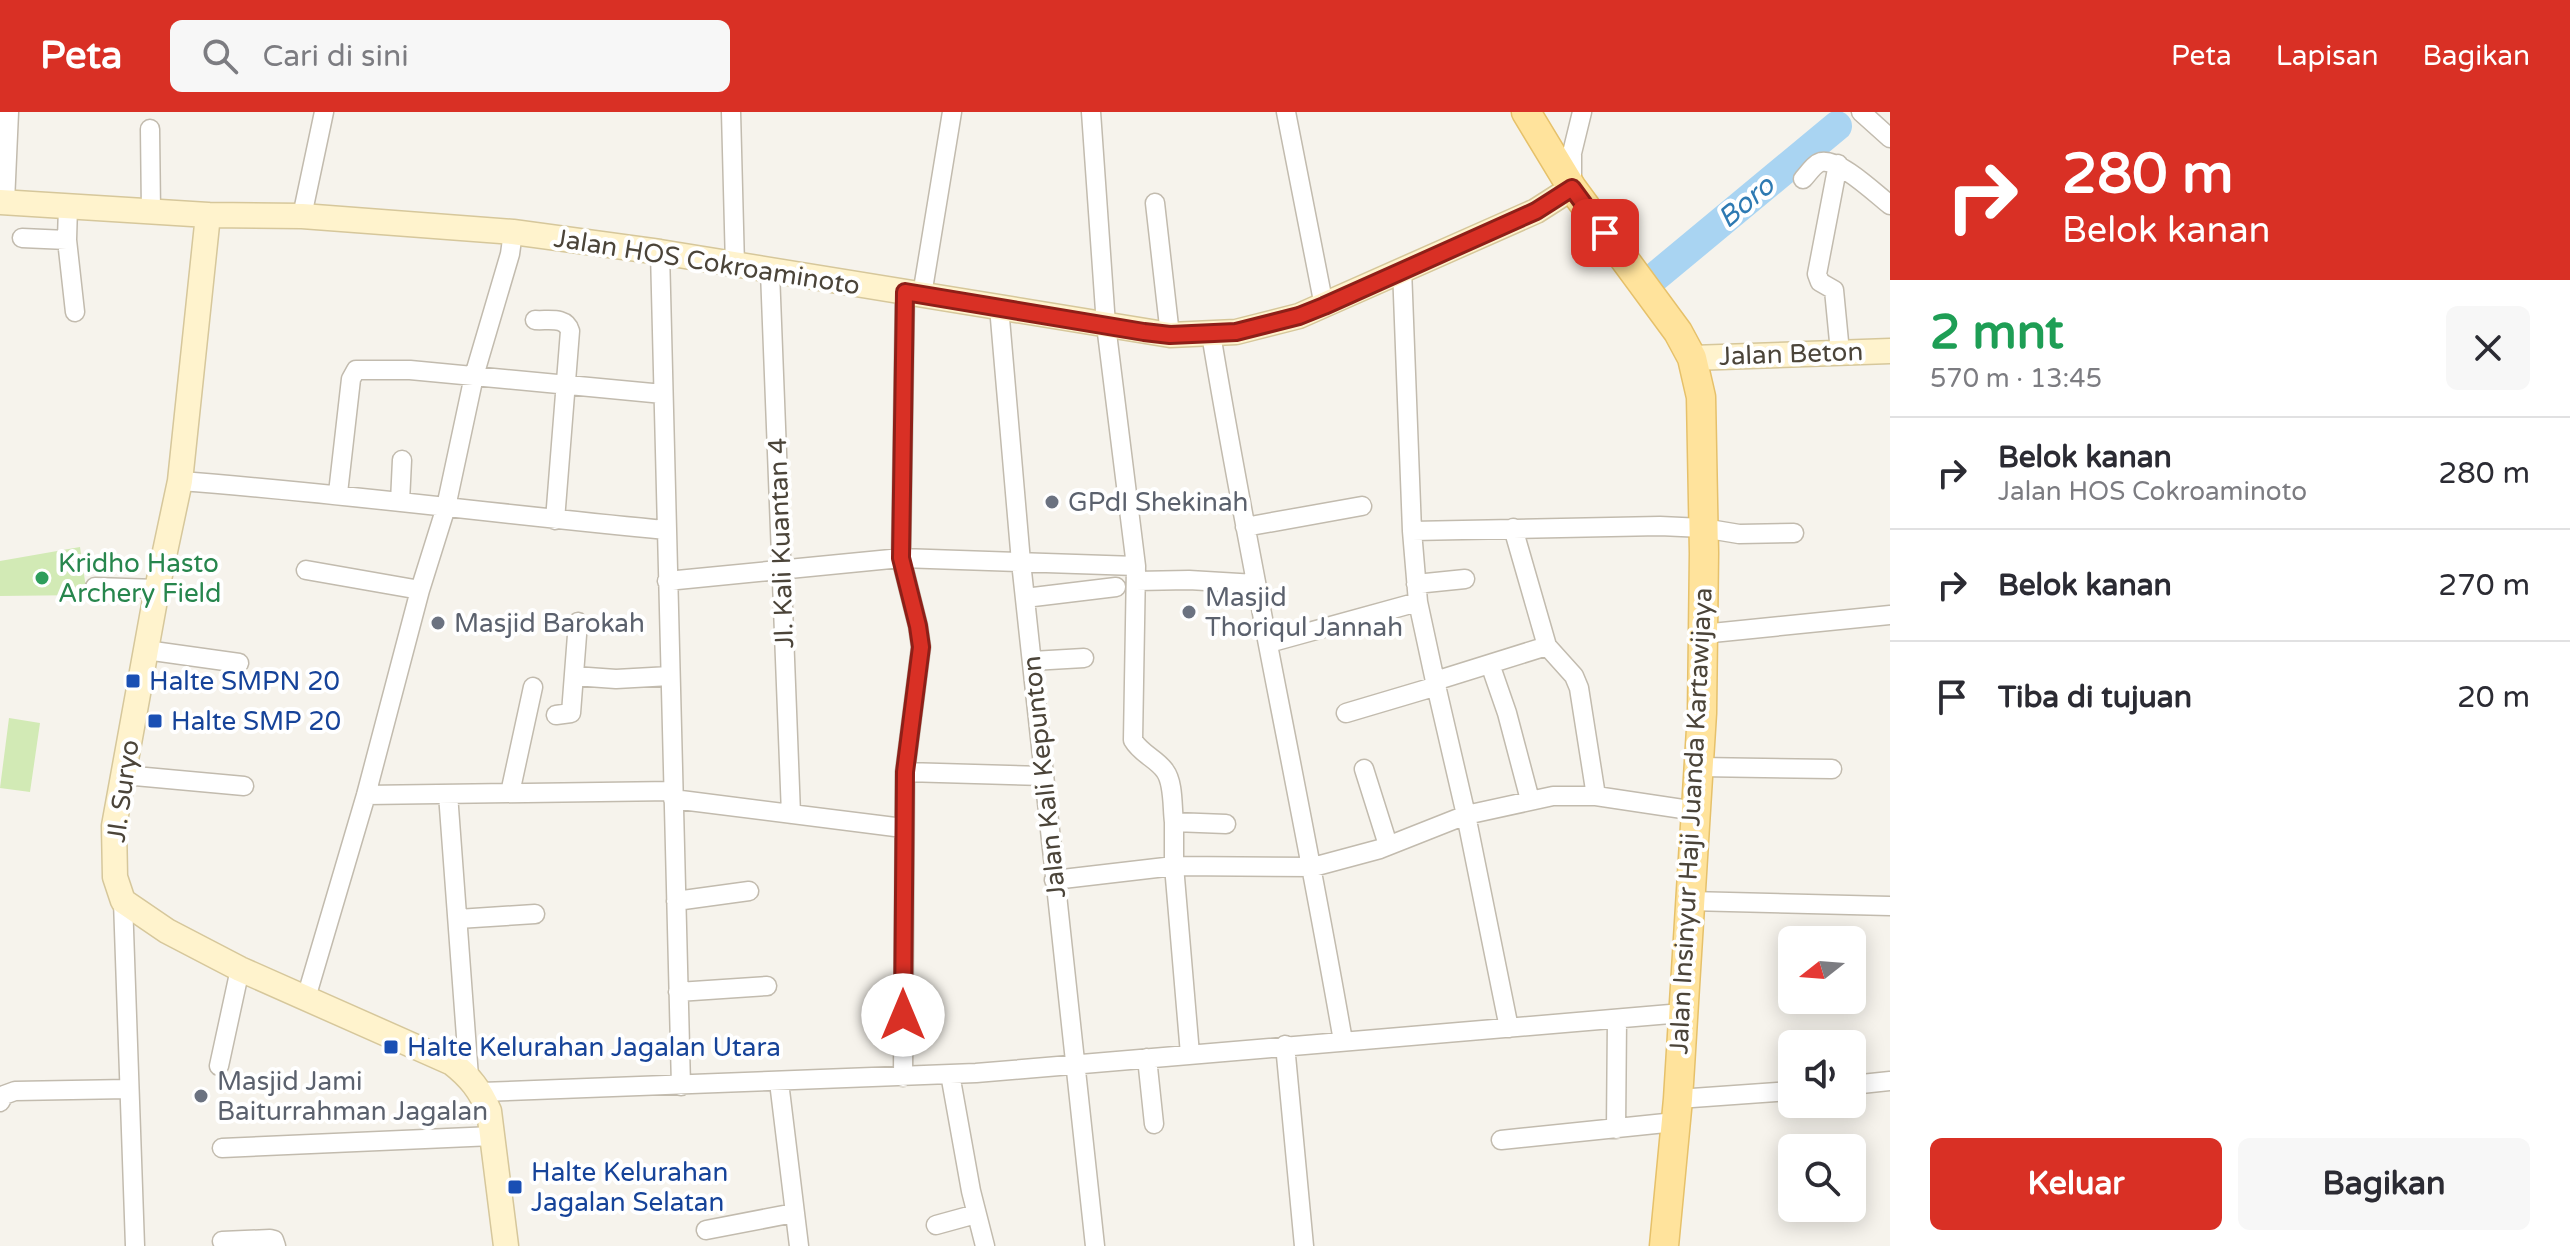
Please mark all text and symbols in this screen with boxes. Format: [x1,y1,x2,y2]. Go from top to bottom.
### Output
search box [170,20,730,92]
text: Peta [40,33,122,79]
icon: search [198,34,242,78]
text: Cari di sini [262,38,409,75]
text: Peta [2171,39,2232,73]
text: Lapisan [2276,39,2378,73]
text: Bagikan [2422,39,2530,73]
text: 280 m [2062,141,2233,208]
icon: right [1930,144,2034,248]
water label: Boro [1711,167,1783,235]
pin [1571,199,1639,267]
text: Belok kanan [2062,209,2271,252]
icon: arrive [1583,211,1627,255]
street label: Jalan HOS Cokroaminoto [552,223,862,301]
text: 2 mnt [1930,304,2064,362]
button: close [2446,306,2530,390]
street label: Jalan Beton [1718,336,1864,372]
text: 570 m · 13:45 [1930,363,2102,394]
street label: Jl. Kali Kuantan 4 [762,437,800,649]
text: Belok kanan [1998,439,2172,476]
icon: right [1930,451,1974,495]
text: 280 m [2438,455,2530,492]
text: Jalan HOS Cokroaminoto [1998,476,2307,507]
place label: GPdI Shekinah [1068,487,1248,518]
marker: GPdI Shekinah [1043,493,1061,511]
place label: Kridho Hasto Archery Field [58,548,222,609]
icon: right [1930,563,1974,607]
text: Belok kanan [1998,567,2172,604]
text: 270 m [2438,567,2530,604]
marker: Kridho Hasto Archery Field [33,569,51,587]
place label: Masjid Thoriqul Jannah [1205,582,1403,643]
street label: Jalan Insinyur Haji Juanda Kartawijaya [1663,587,1719,1055]
marker: Masjid Thoriqul Jannah [1180,603,1198,621]
place label: Masjid Barokah [454,608,645,639]
marker: Masjid Barokah [429,614,447,632]
street label: Jalan Kali Kepunton [1016,654,1072,900]
place label: Halte SMPN 20 [149,666,340,697]
marker: Halte SMPN 20 [124,672,142,690]
icon: arrive [1930,675,1974,719]
text: Tiba di tujuan [1998,679,2192,716]
text: 20 m [2457,679,2530,716]
place label: Halte SMP 20 [171,706,341,737]
marker: Halte SMP 20 [146,712,164,730]
street label: Jl. Suryo [100,738,146,844]
north arrow [1778,926,1866,1014]
map controls [1778,926,1866,1222]
position arrow [861,973,945,1057]
button: sound [1778,1030,1866,1118]
place label: Halte Kelurahan Jagalan Utara [407,1032,781,1063]
marker: Halte Kelurahan Jagalan Utara [382,1038,400,1056]
place label: Masjid Jami Baiturrahman Jagalan [217,1066,488,1127]
marker: Masjid Jami Baiturrahman Jagalan [192,1087,210,1105]
button: search [1778,1134,1866,1222]
button: Keluar [1930,1138,2222,1230]
button: Bagikan [2238,1138,2530,1230]
place label: Halte Kelurahan Jagalan Selatan [531,1157,728,1218]
marker: Halte Kelurahan Jagalan Selatan [506,1178,524,1196]

